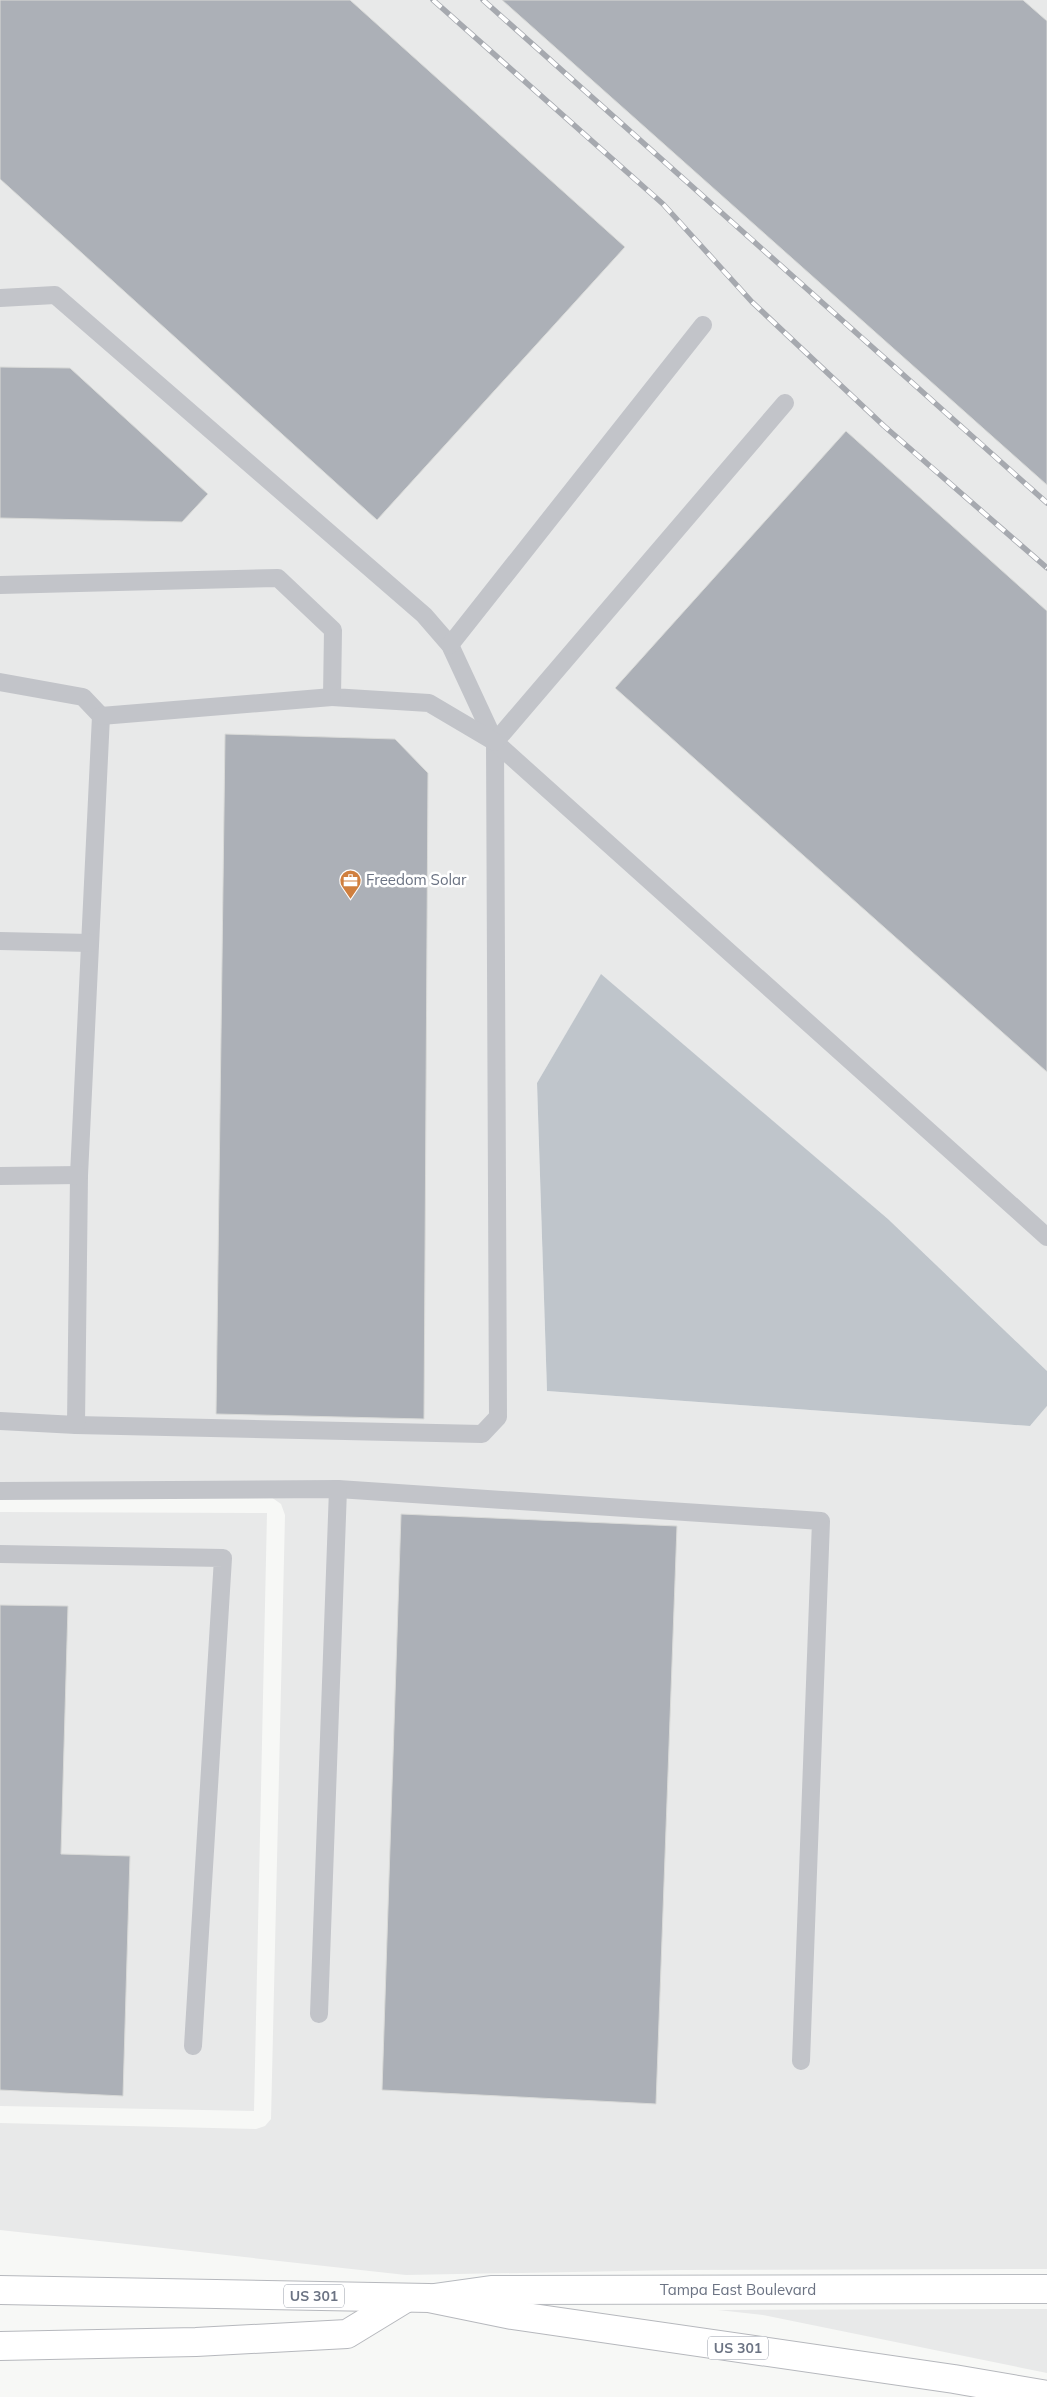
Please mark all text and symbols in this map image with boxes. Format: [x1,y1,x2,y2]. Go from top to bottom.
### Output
office icon: Freedom Solar [338,868,362,899]
place label: Freedom Solar [366,870,467,889]
street label: Tampa East Boulevard [660,2280,816,2299]
road number: US 301 [284,2284,344,2308]
road number: US 301 [708,2336,768,2360]

